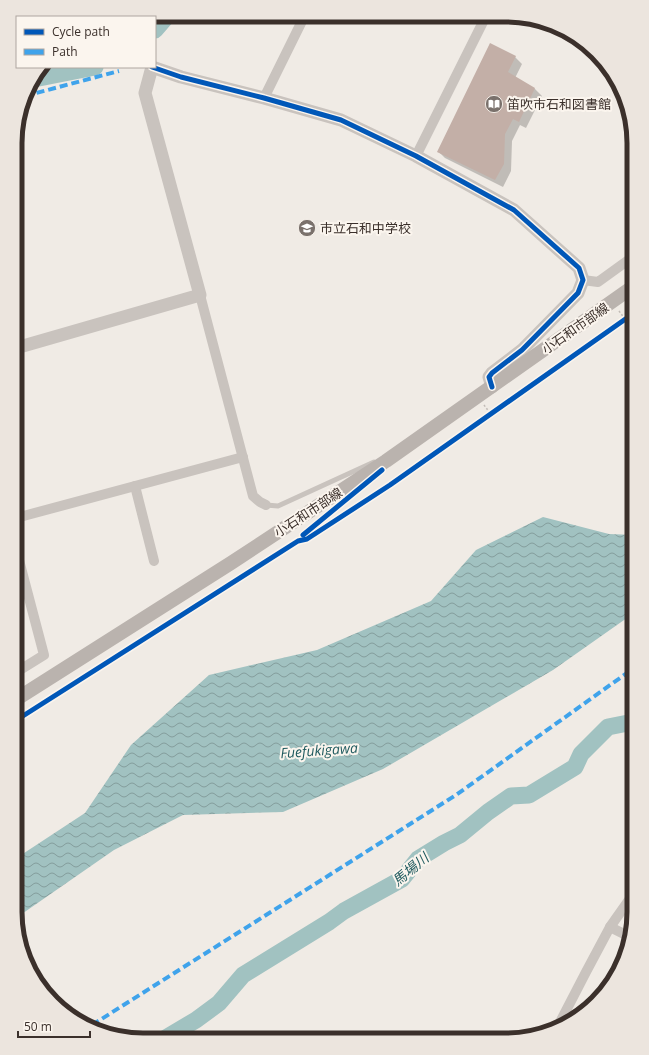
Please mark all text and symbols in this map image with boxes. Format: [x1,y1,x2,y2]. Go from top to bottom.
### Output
legend [16,16,156,68]
text: Cycle path [52,23,110,40]
text: Path [52,43,78,60]
library icon: 笛吹市石和図書館 [484,94,504,114]
place label: 笛吹市石和図書館 [507,95,611,113]
school or university icon: 市立石和中学校 [297,218,317,238]
place label: 市立石和中学校 [320,219,411,237]
street label: 小石和市部線 [538,298,612,358]
street label: 小石和市部線 [270,483,346,541]
water label: Fuefukigawa [280,738,358,762]
water label: 馬場川 [388,847,434,890]
scale bar [18,1013,90,1039]
text: 50 m [24,1018,52,1035]

